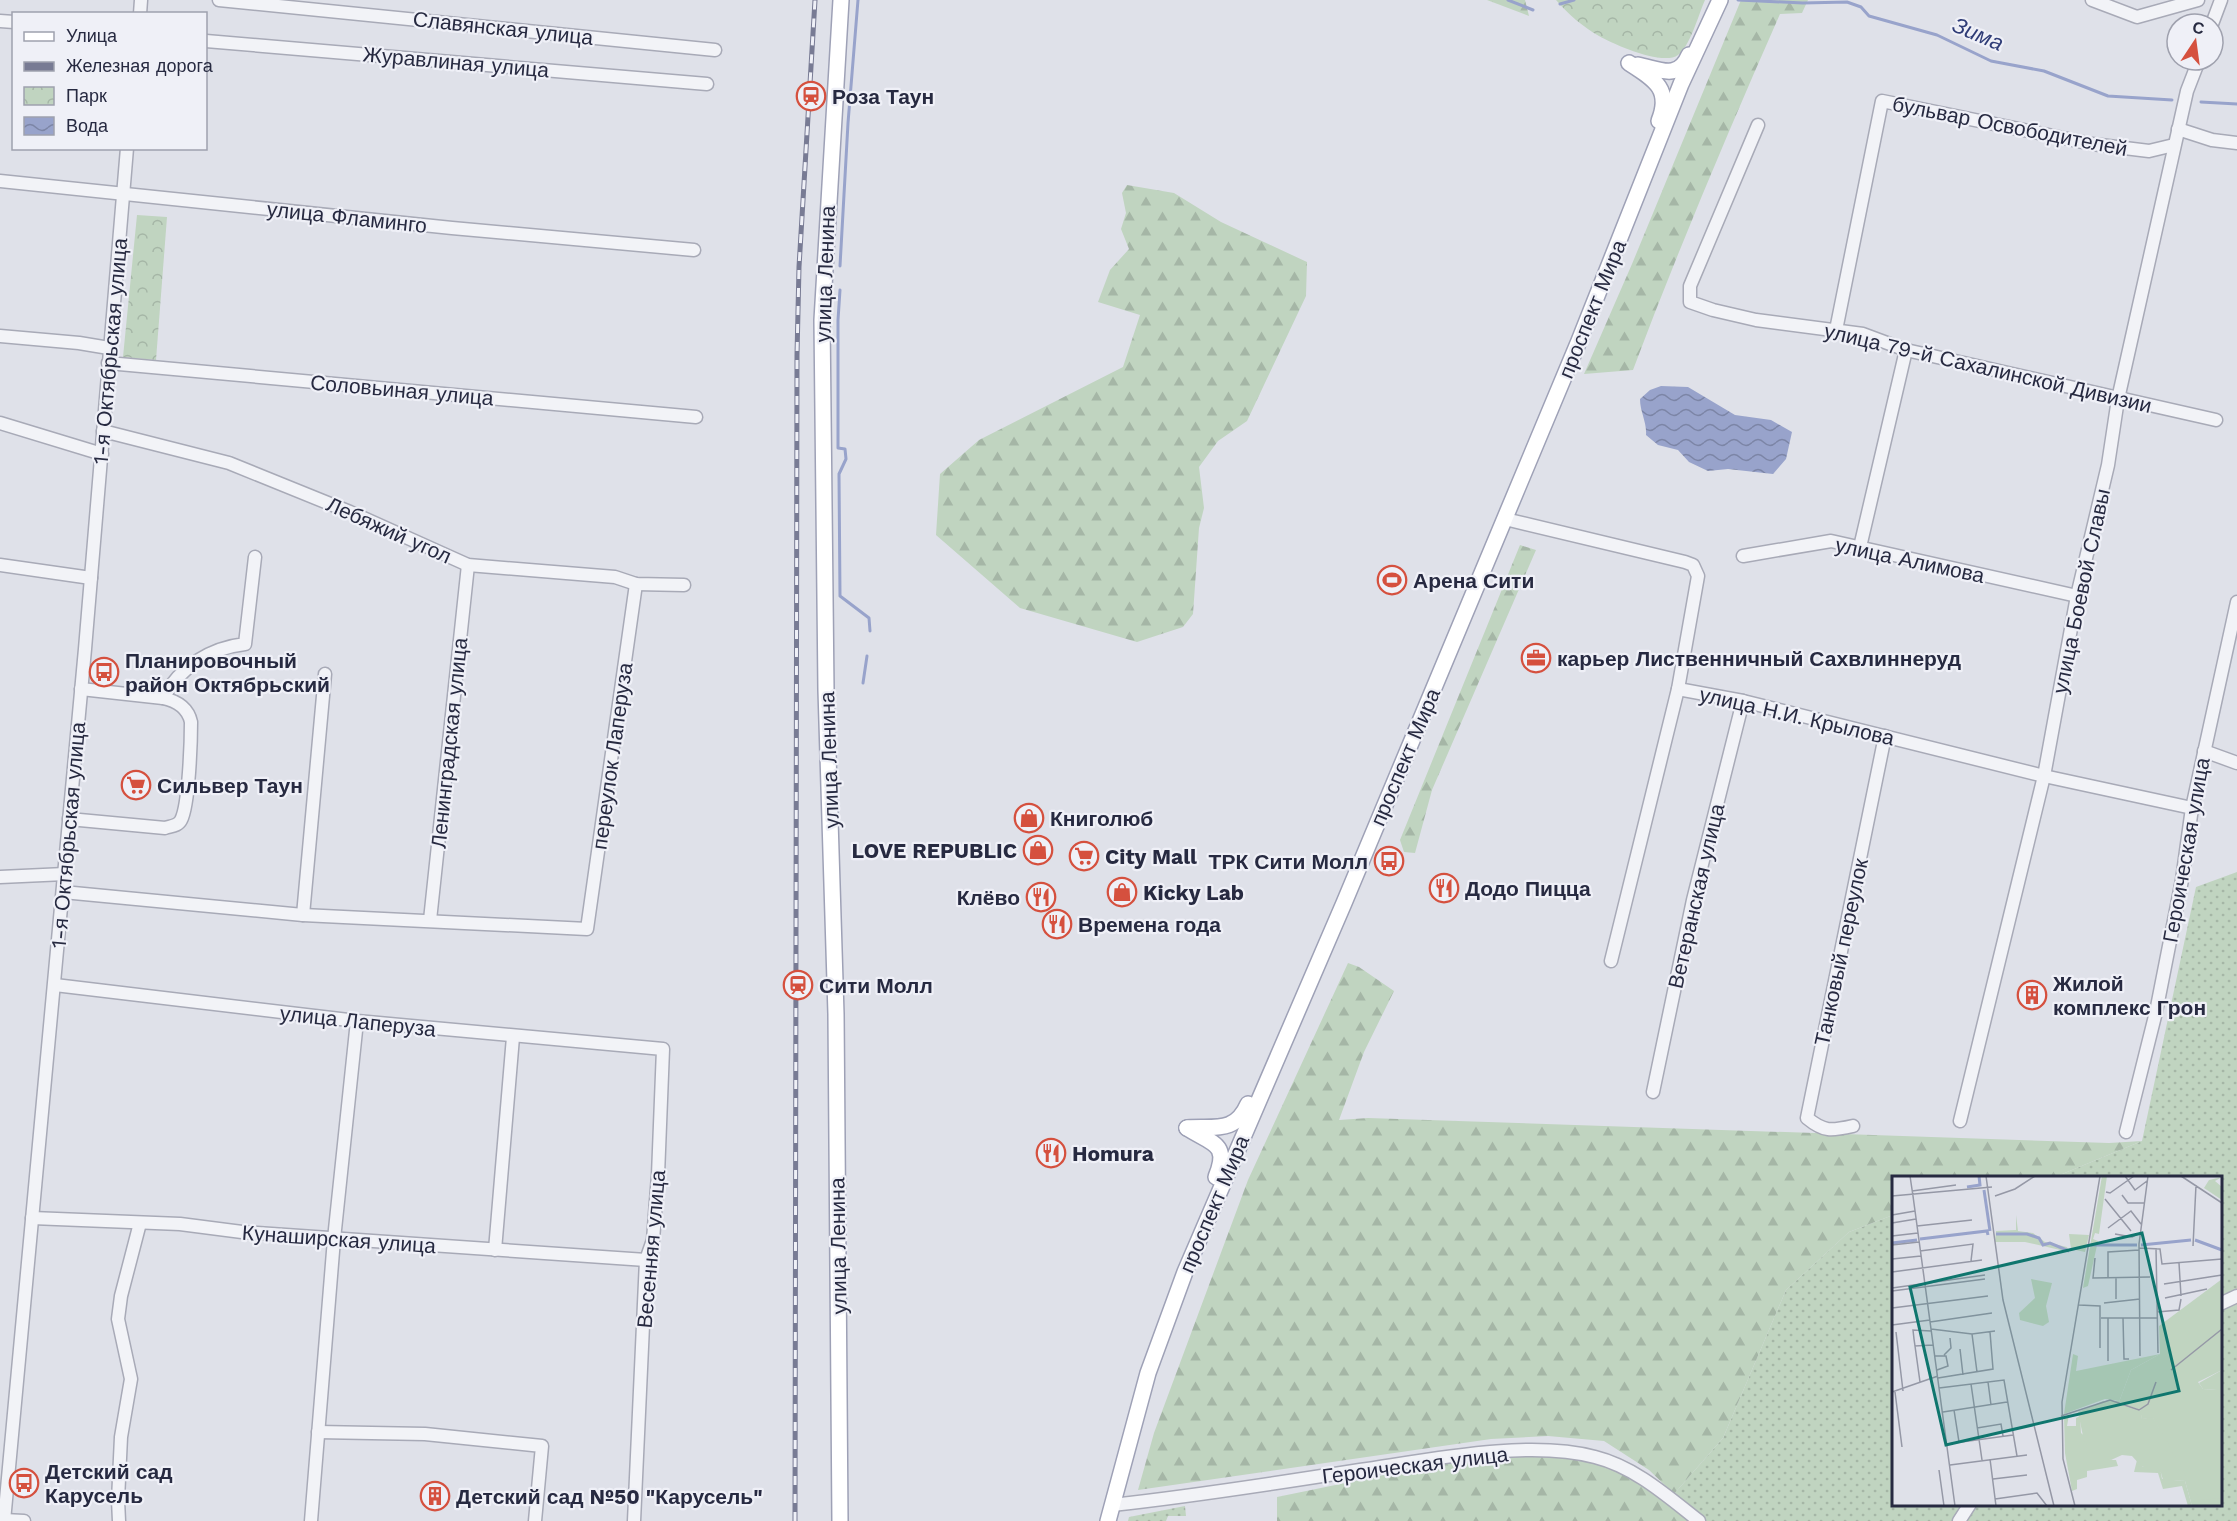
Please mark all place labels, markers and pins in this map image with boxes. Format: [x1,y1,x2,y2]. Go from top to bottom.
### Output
station icon: Роза Таун [795,80,827,112]
place label: Роза Таун [832,84,934,109]
sports icon: Арена Сити [1376,564,1408,596]
place label: Арена Сити [1413,568,1534,593]
office icon: карьер Лиственничный Сахвлиннеруд [1520,642,1552,674]
place label: карьер Лиственничный Сахвлиннеруд [1557,646,1961,671]
place label: Планировочный район Октябрьский [125,648,330,697]
bus stop icon: Планировочный район Октябрьский [88,656,120,688]
supermarket icon: Сильвер Таун [120,769,152,801]
place label: Сильвер Таун [157,773,303,798]
shop icon: Книголюб [1013,802,1045,834]
place label: Книголюб [1050,806,1153,831]
shop icon: LOVE REPUBLIC [1022,834,1054,866]
place label: LOVE REPUBLIC [851,838,1017,863]
supermarket icon: City Mall [1068,840,1100,872]
place label: City Mall [1105,844,1197,869]
bus stop icon: ТРК Сити Молл [1373,845,1405,877]
place label: ТРК Сити Молл [1209,849,1368,874]
restaurant icon: Додо Пицца [1428,872,1460,904]
shop icon: Kicky Lab [1106,876,1138,908]
place label: Додо Пицца [1465,876,1591,901]
place label: Kicky Lab [1143,880,1244,905]
restaurant icon: Клёво [1025,881,1057,913]
place label: Клёво [957,885,1020,910]
restaurant icon: Времена года [1041,908,1073,940]
place label: Времена года [1078,912,1221,937]
station icon: Сити Молл [782,969,814,1001]
place label: Жилой комплекс Грон [2052,971,2206,1020]
place label: Сити Молл [819,973,933,998]
building icon: Жилой комплекс Грон [2016,979,2048,1011]
restaurant icon: Homura [1035,1137,1067,1169]
place label: Homura [1072,1141,1155,1166]
place label: Детский сад Карусель [45,1459,173,1508]
bus stop icon: Детский сад Карусель [8,1467,40,1499]
building icon: Детский сад №50 "Карусель" [419,1480,451,1512]
place label: Детский сад №50 "Карусель" [456,1484,763,1509]

